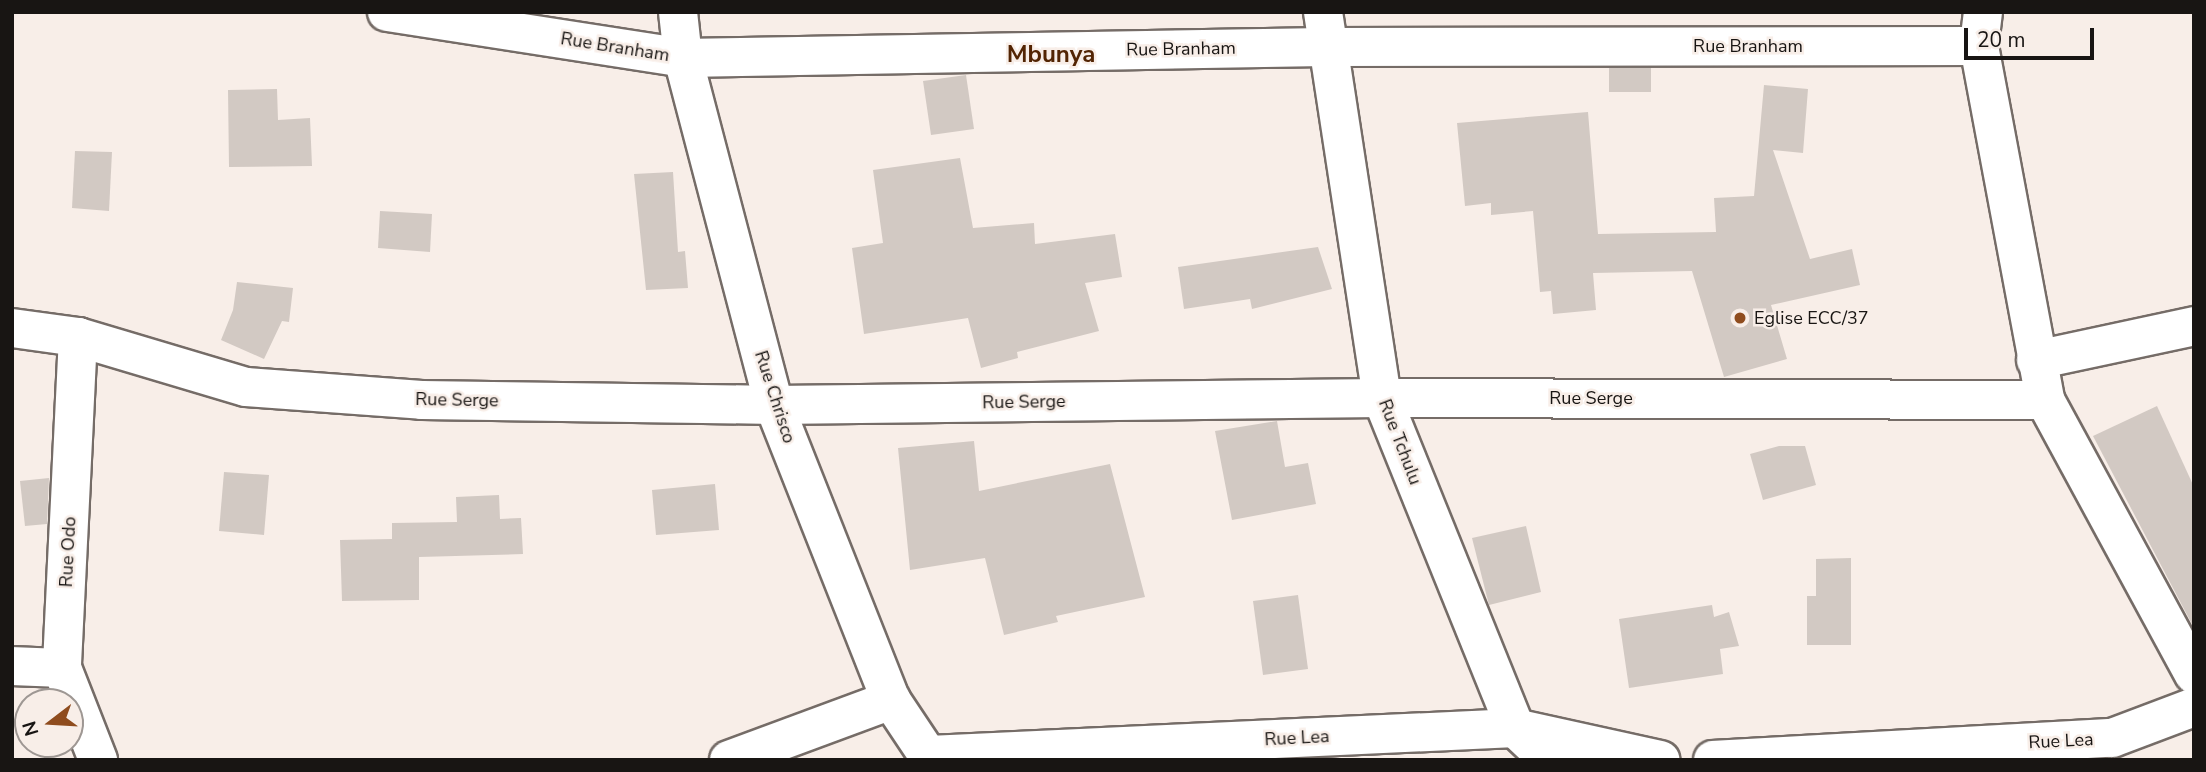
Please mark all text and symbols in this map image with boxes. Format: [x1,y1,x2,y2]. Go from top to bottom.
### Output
scale bar [1968,14,2098,58]
text: 20 m [1977,26,2026,54]
street label: Rue Branham [559,28,671,66]
street label: Rue Branham [1693,35,1803,57]
street label: Rue Branham [1126,37,1236,61]
district label: Mbunya [1007,41,1095,69]
place label: Eglise ECC/37 [1754,307,1869,329]
marker: Eglise ECC/37 [1732,310,1748,326]
street label: Rue Chrisco [750,348,800,446]
street label: Rue Serge [1549,387,1633,409]
street label: Rue Serge [415,388,499,412]
street label: Rue Serge [982,390,1066,414]
street label: Rue Tchulu [1374,396,1426,488]
street label: Rue Odo [55,516,81,588]
north arrow [14,688,84,758]
text: N [16,718,45,739]
street label: Rue Lea [1264,726,1330,750]
street label: Rue Lea [2028,729,2094,753]

